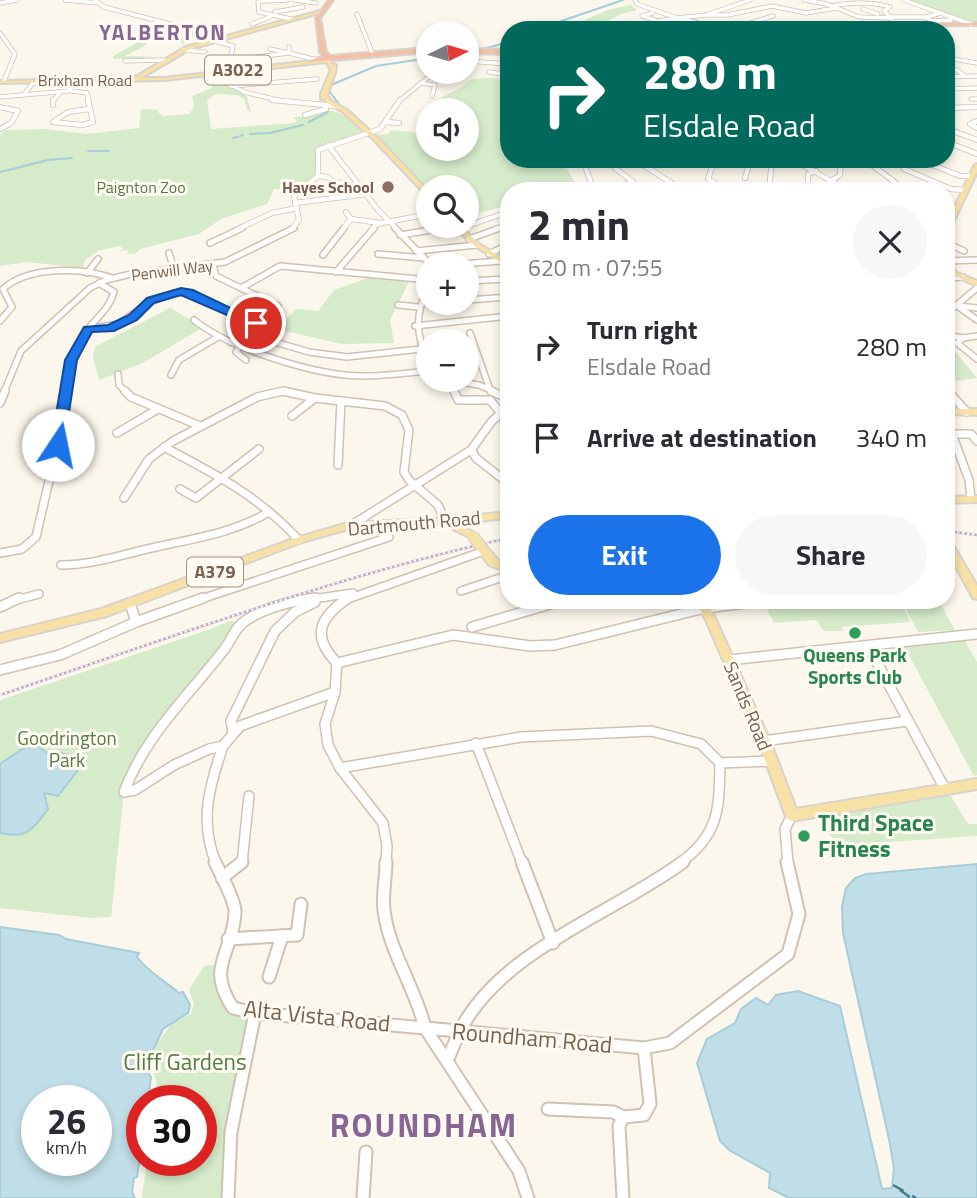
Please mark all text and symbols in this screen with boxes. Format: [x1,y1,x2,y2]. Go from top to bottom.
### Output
district label: YALBERTON [99,16,227,48]
north arrow [416,21,480,84]
map controls [416,21,479,392]
text: 280 m [643,33,777,108]
icon: right [528,49,619,140]
road number: A3022 [205,56,271,84]
street label: Brixham Road [38,68,132,92]
button: sound [416,98,479,161]
text: Elsdale Road [643,101,816,149]
park label: Paignton Zoo [96,175,186,199]
place label: Hayes School [282,175,374,199]
button: search [416,175,479,238]
marker: Hayes School [380,179,396,195]
text: 2 min [528,192,630,256]
button: close [853,205,927,279]
text: 620 m · 07:55 [528,250,663,285]
button: + [416,252,479,315]
street label: Penwill Way [130,253,215,287]
pin [226,293,286,353]
icon: arrive [237,304,275,342]
text: Turn right [587,310,698,349]
text: 280 m [856,327,927,366]
icon: right [528,328,566,366]
button: − [416,329,479,392]
text: Elsdale Road [587,349,711,384]
position arrow [21,408,95,482]
text: Arrive at destination [587,418,817,457]
text: 340 m [856,418,927,457]
icon: arrive [528,419,566,457]
street label: Dartmouth Road [346,502,482,543]
button: Exit [528,515,721,595]
button: Share [735,515,927,595]
road number: A379 [187,558,243,586]
marker: Queens Park Sports Club [847,625,863,641]
place label: Queens Park Sports Club [803,640,907,691]
street label: Sands Road [717,657,780,755]
park label: Goodrington Park [17,723,117,774]
place label: Third Space Fitness [818,805,934,866]
marker: Third Space Fitness [796,828,812,844]
street label: Alta Vista Road [242,990,392,1041]
street label: Roundham Road [450,1013,614,1062]
park label: Cliff Gardens [123,1044,247,1079]
speed limit sign: 30 [126,1085,217,1176]
text: 26 [47,1094,86,1148]
district label: ROUNDHAM [330,1101,518,1149]
text: km/h [46,1134,87,1161]

